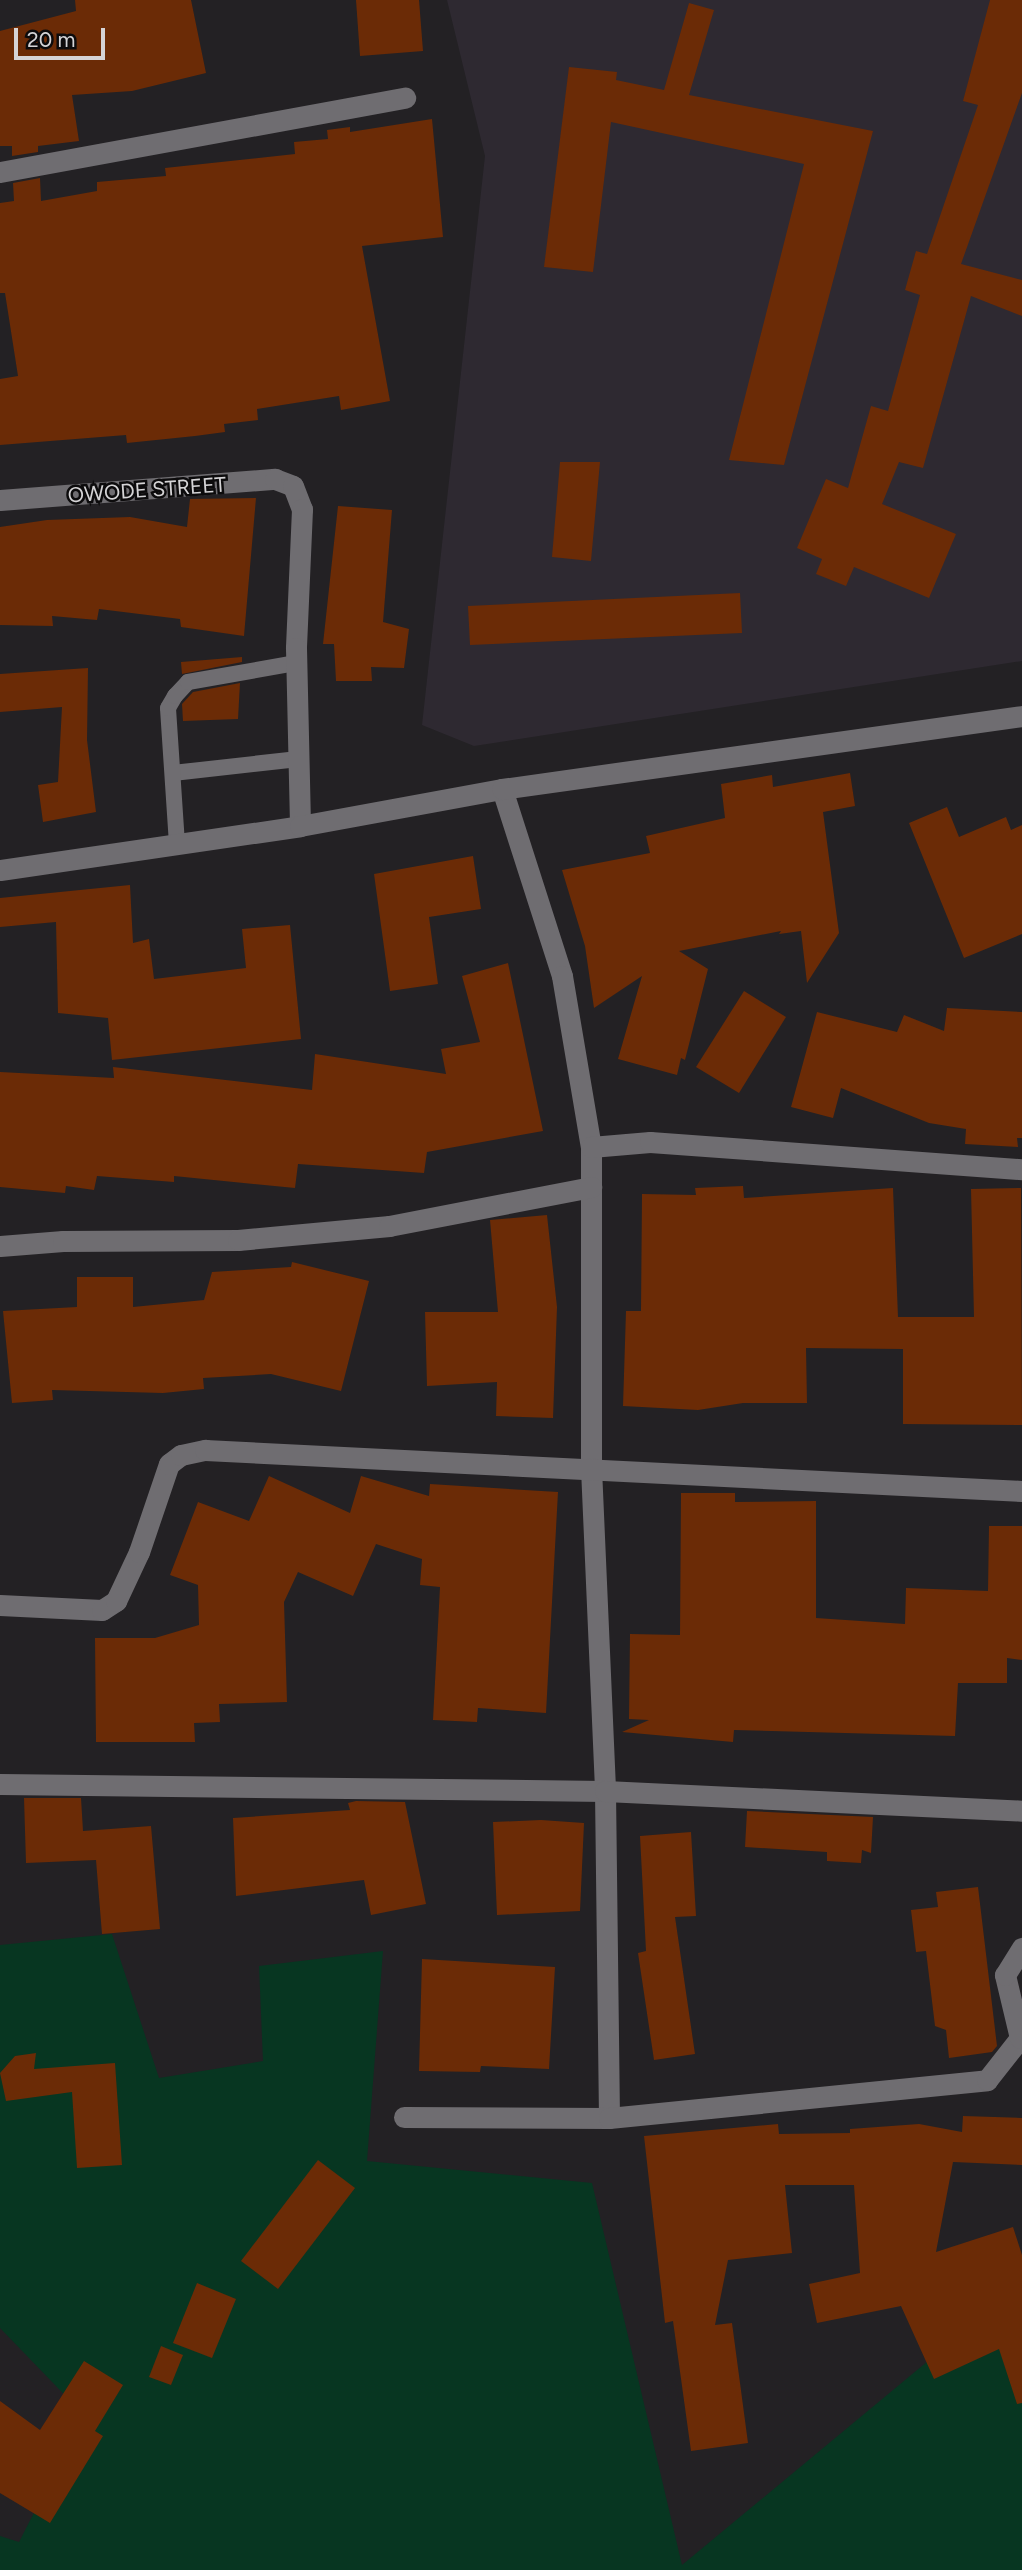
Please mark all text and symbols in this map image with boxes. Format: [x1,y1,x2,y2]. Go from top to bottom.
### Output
scale bar [18,14,108,58]
text: 20 m [27,27,75,52]
street label: OWODE STREET [67,472,227,508]

